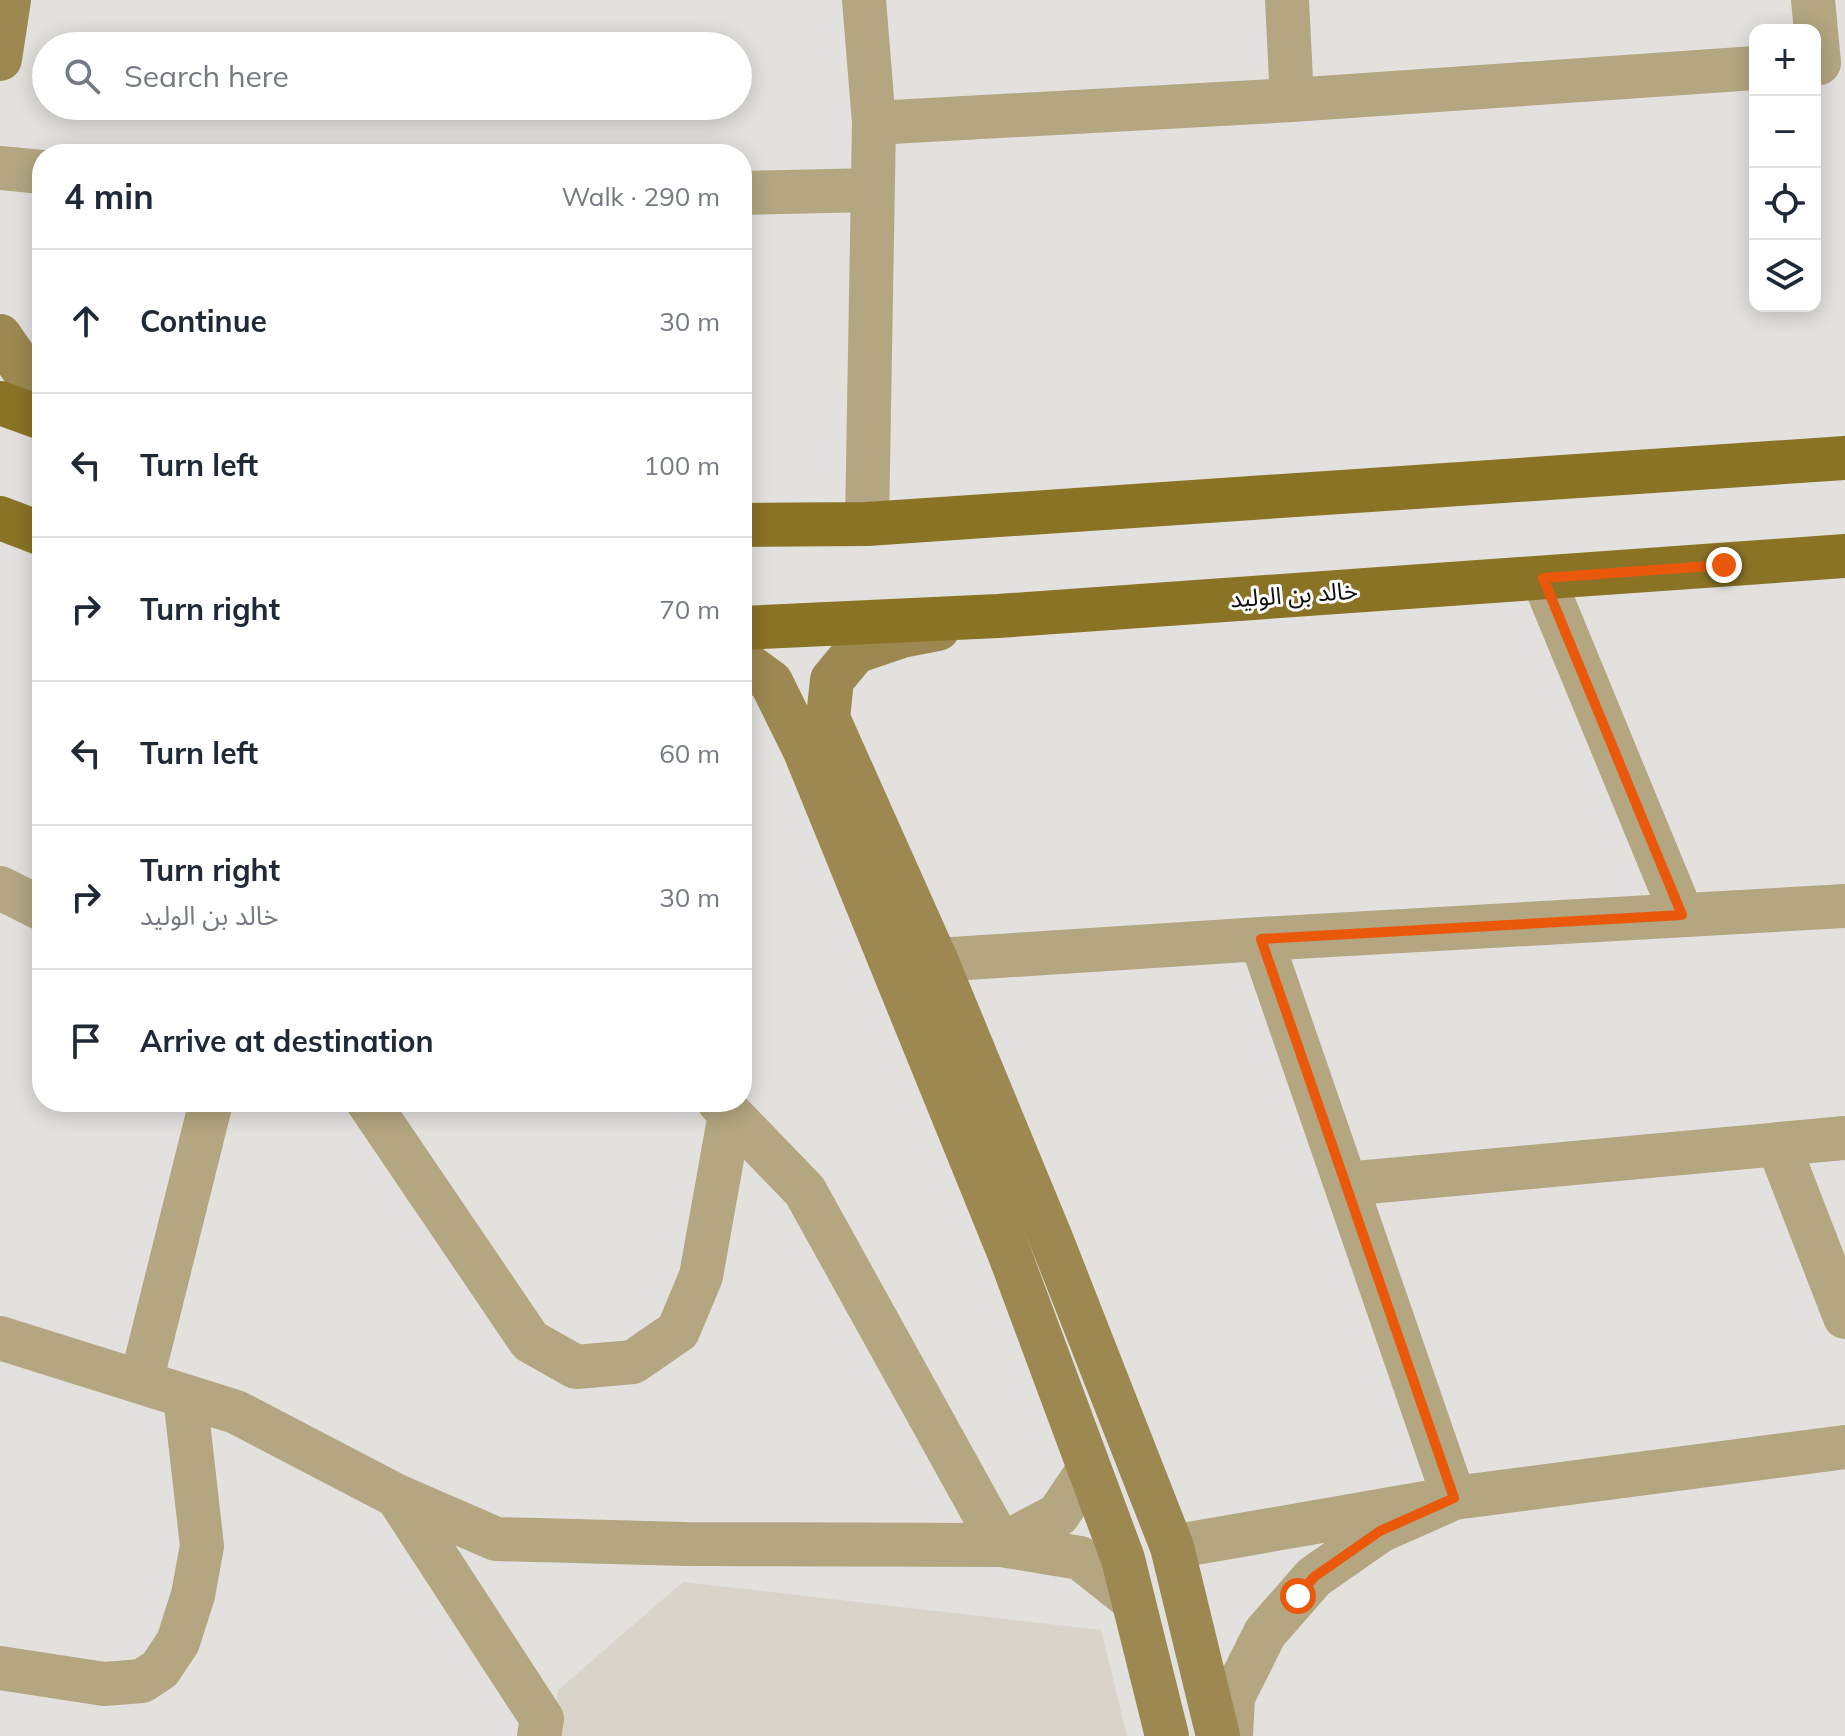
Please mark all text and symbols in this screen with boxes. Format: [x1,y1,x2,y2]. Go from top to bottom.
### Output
map controls [1749,24,1821,312]
button: + [1749,24,1821,96]
search box [32,32,752,120]
icon: search [60,54,104,98]
text: Search here [124,57,289,95]
button: − [1749,96,1821,168]
button: locate [1749,168,1821,240]
text: 4 min [64,175,154,218]
text: Walk · 290 m [561,180,720,213]
button: layers [1749,240,1821,312]
icon: ahead [64,299,108,343]
text: Continue [140,302,267,340]
text: 30 m [659,305,720,338]
icon: left [64,443,108,487]
text: Turn left [140,446,258,484]
text: 100 m [644,449,720,482]
route end [1706,547,1742,583]
street label: خالد بن الوليد [1229,575,1359,613]
icon: right [64,587,108,631]
text: Turn right [140,590,280,628]
text: 70 m [659,593,720,626]
icon: left [64,731,108,775]
text: Turn left [140,734,258,772]
text: 60 m [659,737,720,770]
text: Turn right [140,851,280,889]
icon: right [64,875,108,919]
text: 30 m [659,881,720,914]
text: خالد بن الوليد [140,899,279,932]
icon: arrive [64,1019,108,1063]
text: Arrive at destination [140,1022,434,1060]
route start [1280,1578,1316,1614]

